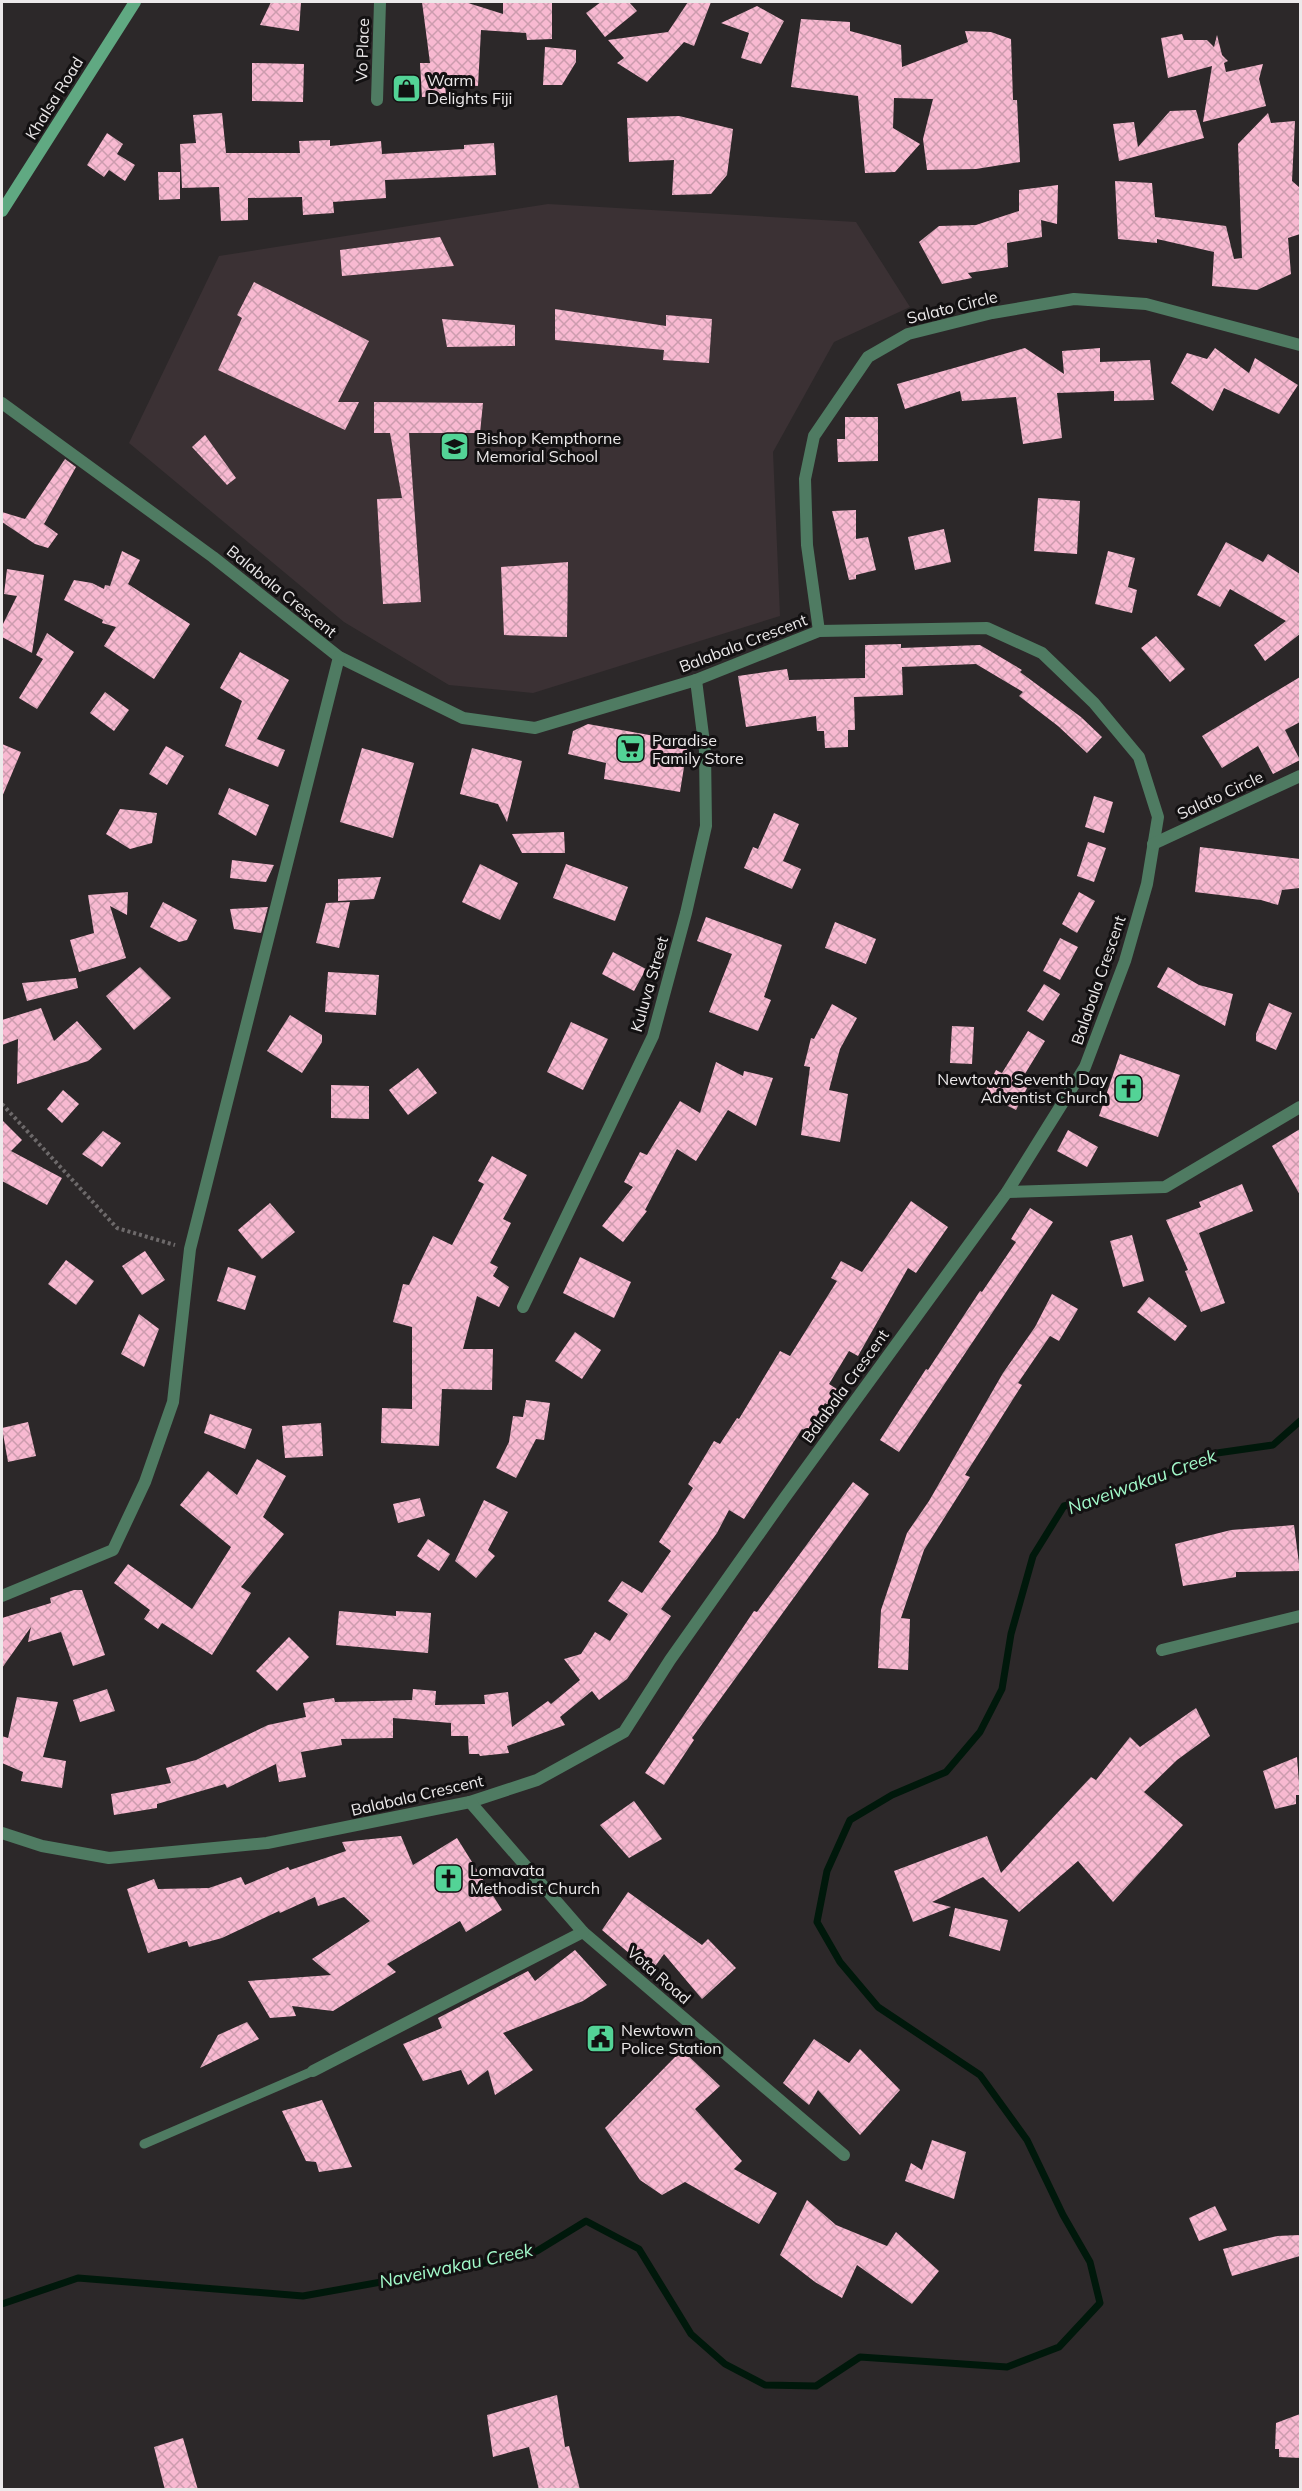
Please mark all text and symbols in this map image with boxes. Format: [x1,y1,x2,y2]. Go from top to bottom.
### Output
street label: Vo Place [351,18,373,82]
street label: Khalsa Road [21,53,87,143]
place label: Warm Delights Fiji [427,70,512,108]
shop icon: Warm Delights Fiji [390,73,422,105]
street label: Salato Circle [905,286,999,328]
place label: Bishop Kempthorne Memorial School [476,428,621,466]
school or university icon: Bishop Kempthorne Memorial School [439,431,471,463]
street label: Balabala Crescent [223,541,341,642]
street label: Balabala Crescent [676,609,810,677]
place label: Paradise Family Store [652,730,744,768]
supermarket icon: Paradise Family Store [615,733,647,765]
street label: Salato Circle [1174,766,1266,824]
street label: Balabala Crescent [1067,912,1130,1047]
street label: Kuluva Street [626,933,672,1034]
place label: Newtown Seventh Day Adventist Church [937,1069,1108,1107]
church icon: Newtown Seventh Day Adventist Church [1113,1072,1145,1104]
street label: Balabala Crescent [797,1325,893,1447]
water label: Naveiwakau Creek [1064,1444,1220,1519]
street label: Balabala Crescent [349,1770,486,1820]
place label: Lomavata Methodist Church [470,1860,600,1898]
church icon: Lomavata Methodist Church [433,1863,465,1895]
street label: Vota Road [623,1942,695,2008]
place label: Newtown Police Station [621,2020,722,2058]
public building icon: Newtown Police Station [584,2023,616,2055]
water label: Naveiwakau Creek [377,2238,536,2293]

